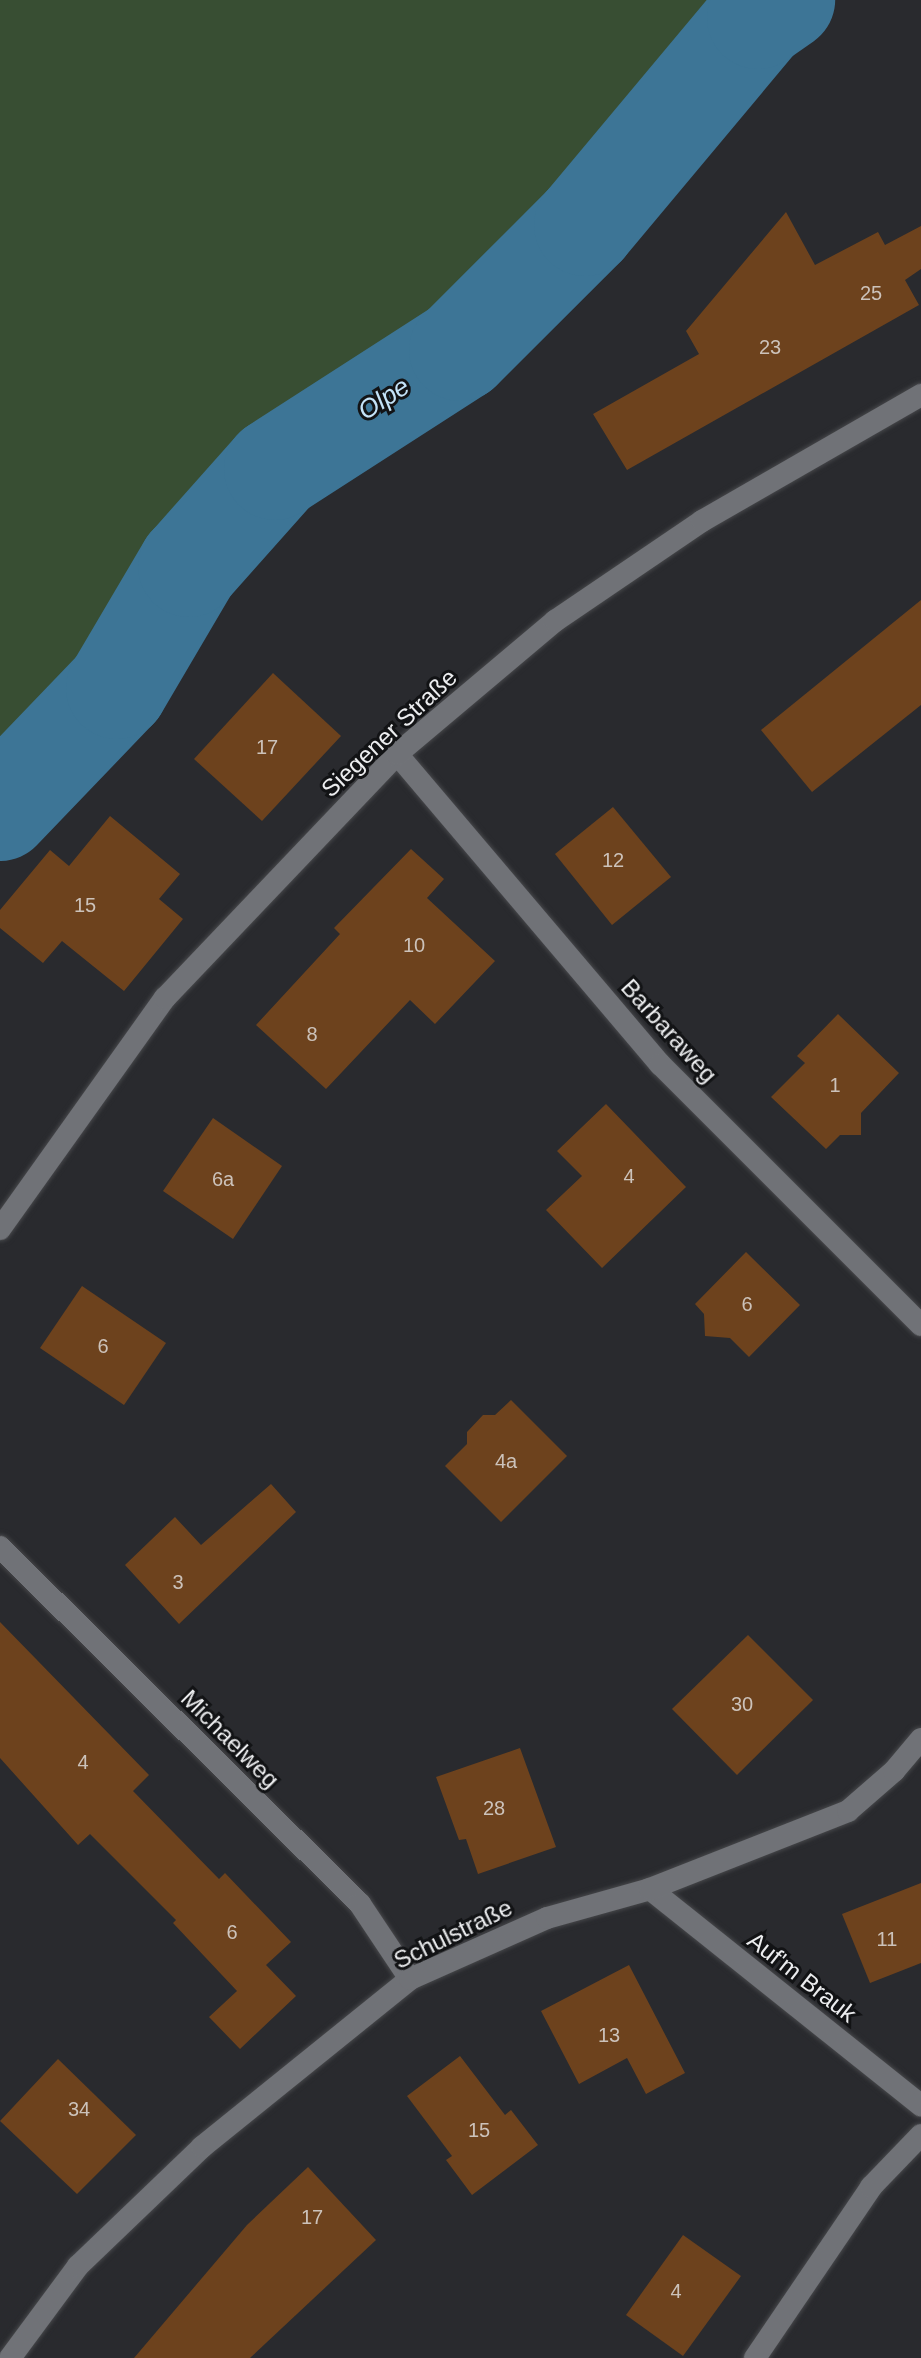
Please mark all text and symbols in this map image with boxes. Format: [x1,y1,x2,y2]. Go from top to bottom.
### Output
house number: 25 [860,281,882,305]
house number: 23 [759,335,781,359]
water label: Olpe [352,371,416,427]
street label: Siegener Straße [315,663,463,803]
house number: 17 [256,735,278,759]
house number: 12 [602,848,624,872]
house number: 15 [74,893,96,917]
house number: 10 [403,933,425,957]
street label: Barbaraweg [615,973,723,1089]
house number: 8 [306,1022,318,1046]
house number: 1 [829,1073,841,1097]
house number: 4 [623,1164,635,1188]
house number: 6a [212,1167,234,1191]
house number: 6 [741,1292,753,1316]
house number: 6 [97,1334,109,1358]
house number: 4a [495,1449,517,1473]
house number: 3 [172,1570,184,1594]
street label: Michaelweg [175,1684,285,1794]
house number: 30 [731,1692,753,1716]
house number: 4 [77,1750,89,1774]
house number: 28 [483,1796,505,1820]
street label: Schulstraße [389,1893,517,1975]
house number: 6 [226,1920,238,1944]
street label: Auf'm Brauk [742,1926,862,2028]
house number: 11 [877,1927,897,1951]
house number: 13 [598,2023,620,2047]
house number: 34 [68,2097,90,2121]
house number: 15 [468,2118,490,2142]
house number: 17 [301,2205,323,2229]
house number: 4 [670,2279,682,2303]

